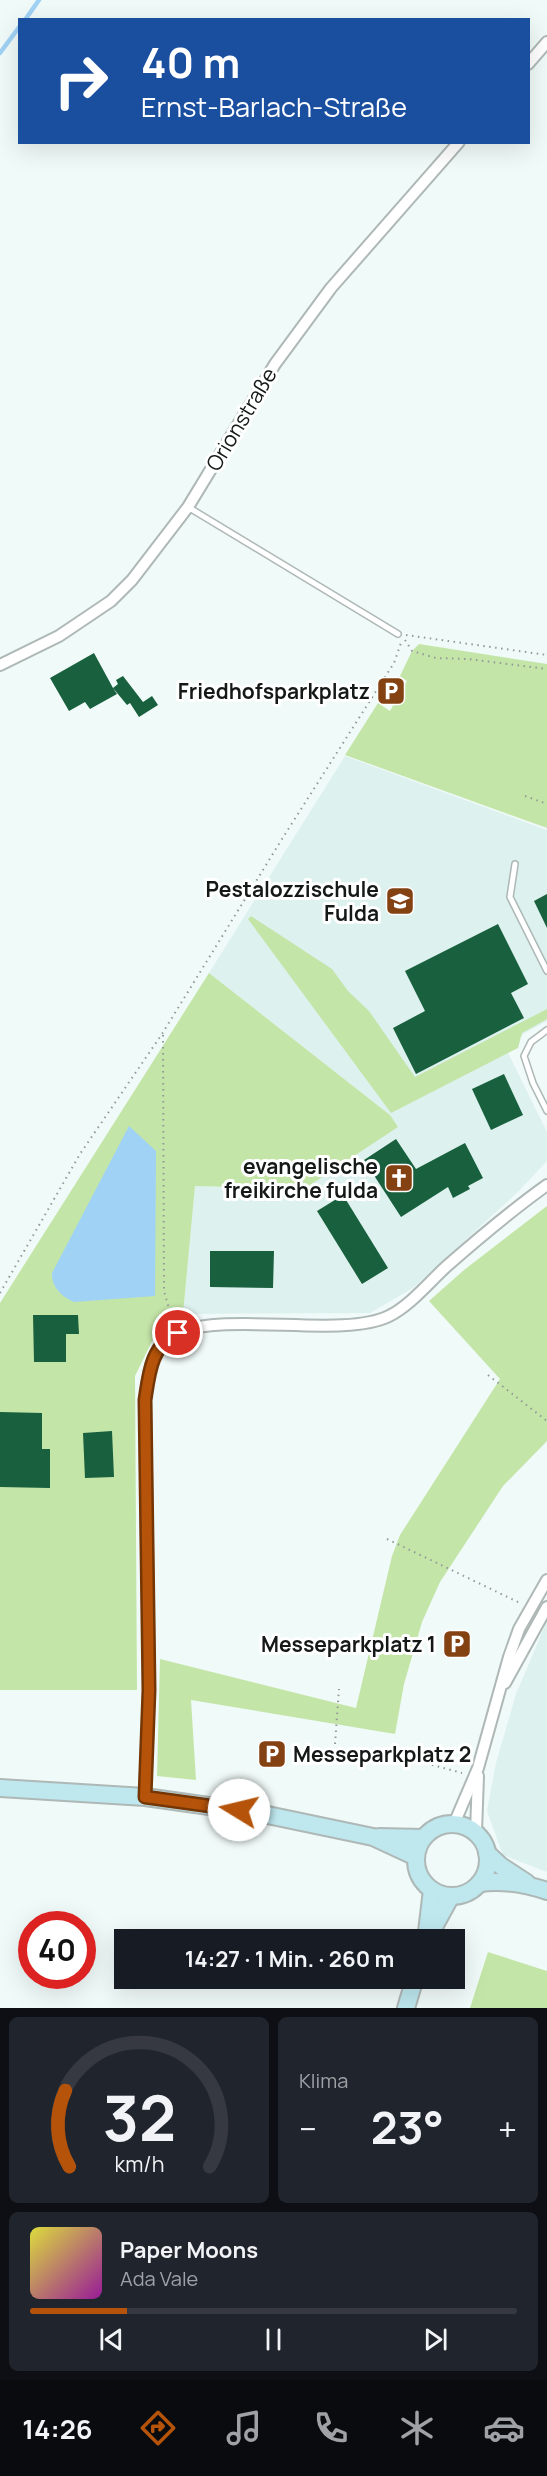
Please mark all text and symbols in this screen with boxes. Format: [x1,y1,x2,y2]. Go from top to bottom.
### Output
text: 40 m [141,33,240,91]
icon: right [42,42,120,120]
text: Ernst-Barlach-Straße [141,88,407,125]
street label: Orionstraße [199,362,283,476]
parking icon: Friedhofsparkplatz [375,675,407,707]
place label: Friedhofsparkplatz [178,677,370,705]
place label: Pestalozzischule Fulda [206,875,379,927]
school or university icon: Pestalozzischule Fulda [384,885,416,917]
place label: evangelische freikirche fulda [224,1152,378,1204]
church icon: evangelische freikirche fulda [383,1162,415,1194]
pin [152,1307,203,1358]
icon: arrive [161,1316,194,1349]
parking icon: Messeparkplatz 1 [441,1628,473,1660]
place label: Messeparkplatz 1 [261,1630,436,1658]
parking icon: Messeparkplatz 2 [256,1738,288,1770]
place label: Messeparkplatz 2 [293,1740,471,1768]
position arrow [207,1778,271,1842]
speed limit sign: 40 [18,1911,96,1989]
text: 14:27 · 1 Min. · 260 m [185,1944,394,1974]
text: Klima [299,2067,348,2094]
text: 32 [102,2074,176,2160]
text: 23° [371,2096,444,2158]
text: − [299,2106,317,2151]
text: + [498,2106,517,2151]
text: km/h [114,2149,164,2178]
text: Paper Moons [120,2235,258,2265]
text: Ada Vale [120,2265,198,2292]
icon: previous [95,2323,128,2356]
icon: pause [257,2323,290,2356]
icon: next [419,2323,452,2356]
icon: directions [137,2407,179,2449]
icon: music [223,2407,265,2449]
icon: phone [310,2407,352,2449]
icon: climate [396,2407,438,2449]
icon: car [483,2407,525,2449]
text: 14:26 [22,2410,93,2447]

